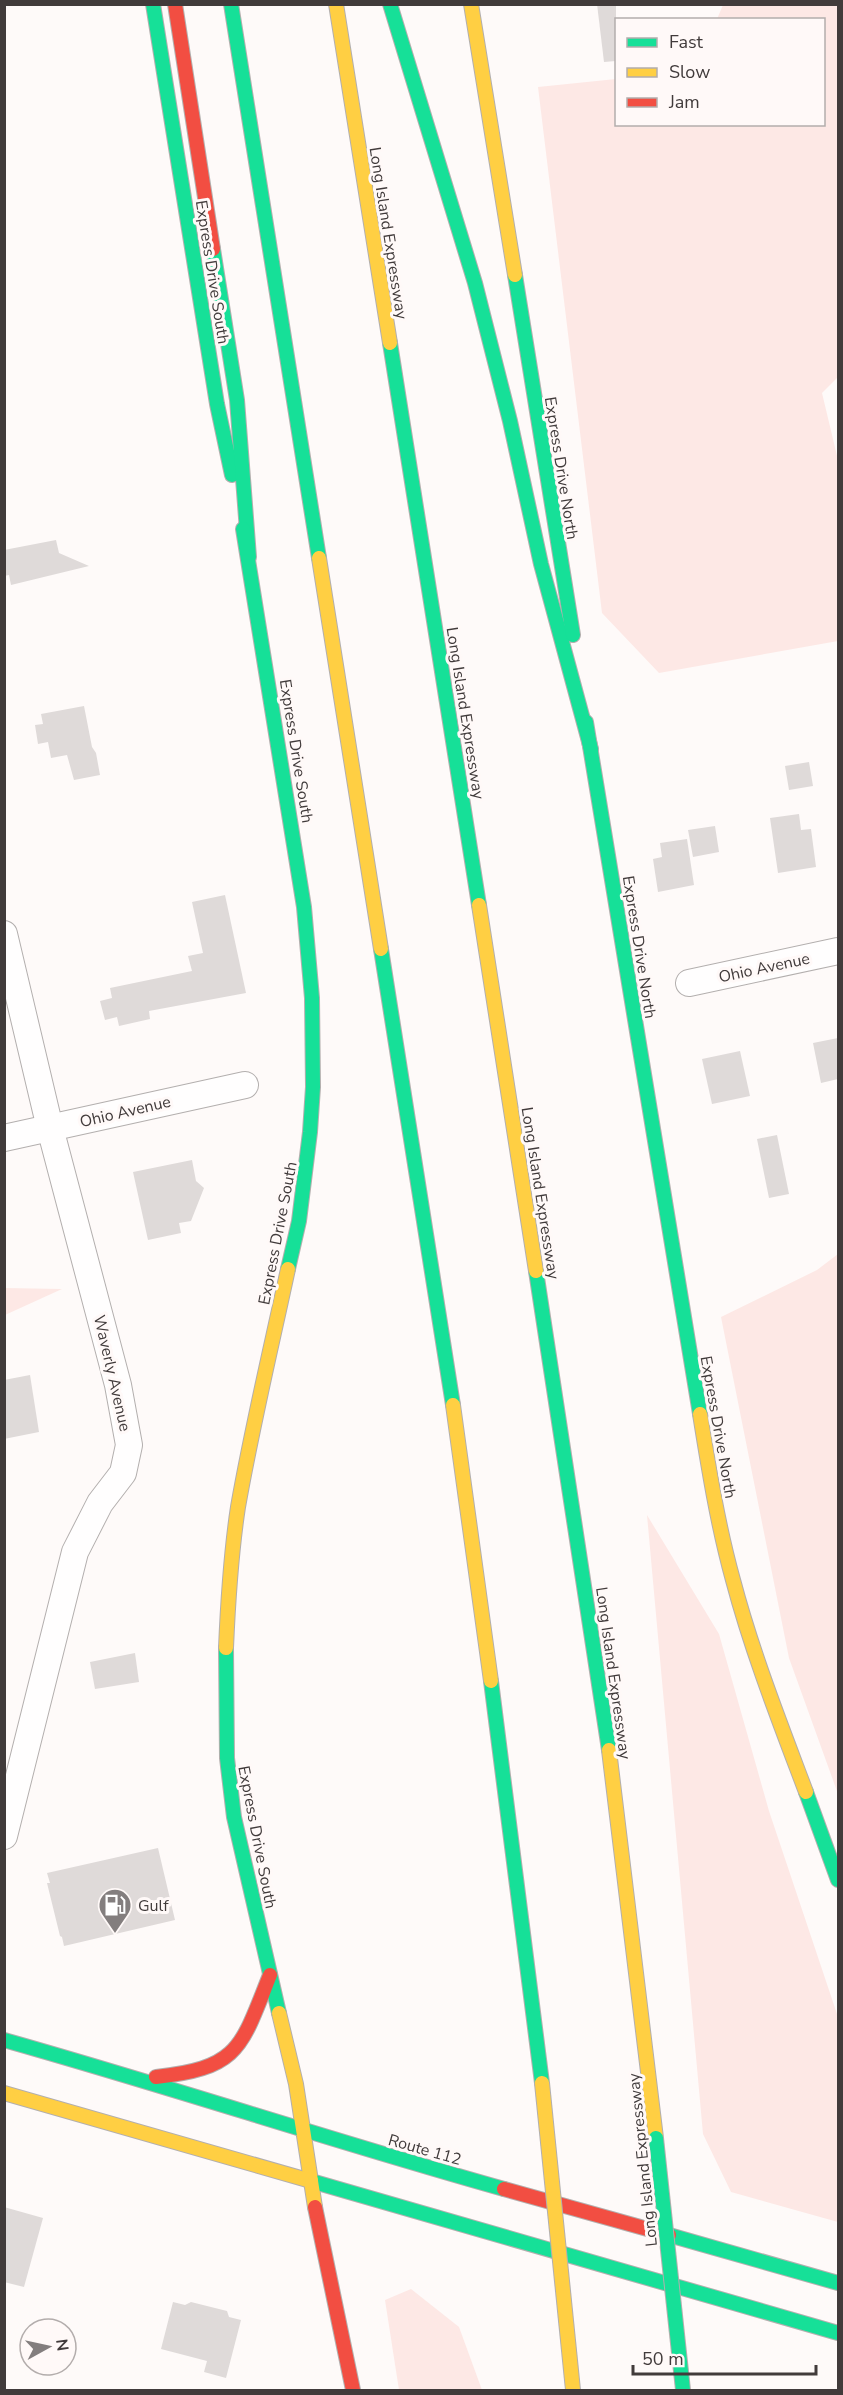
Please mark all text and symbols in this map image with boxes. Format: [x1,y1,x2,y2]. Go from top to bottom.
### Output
legend [615,18,825,126]
text: Fast [669,30,704,54]
text: Slow [669,60,710,84]
text: Jam [668,90,700,114]
street label: Long Island Expressway [364,146,413,322]
street label: Express Drive South [190,199,234,346]
street label: Express Drive North [539,395,583,541]
street label: Long Island Expressway [441,626,490,802]
street label: Express Drive South [274,678,318,825]
street label: Express Drive North [617,874,661,1020]
street label: Ohio Avenue [717,948,812,988]
street label: Ohio Avenue [78,1091,173,1133]
street label: Long Island Expressway [516,1106,565,1282]
street label: Express Drive South [253,1160,303,1307]
street label: Waverly Avenue [88,1313,136,1434]
street label: Express Drive North [695,1354,741,1500]
street label: Long Island Expressway [590,1585,636,1762]
street label: Express Drive South [232,1764,282,1911]
fuel station icon: Gulf [97,1887,133,1934]
place label: Gulf [138,1895,169,1917]
street label: Long Island Expressway [623,2071,663,2248]
street label: Route 112 [385,2129,464,2171]
north arrow [18,2317,78,2377]
text: N [50,2338,74,2353]
scale bar [633,2338,816,2376]
text: 50 m [642,2347,684,2371]

